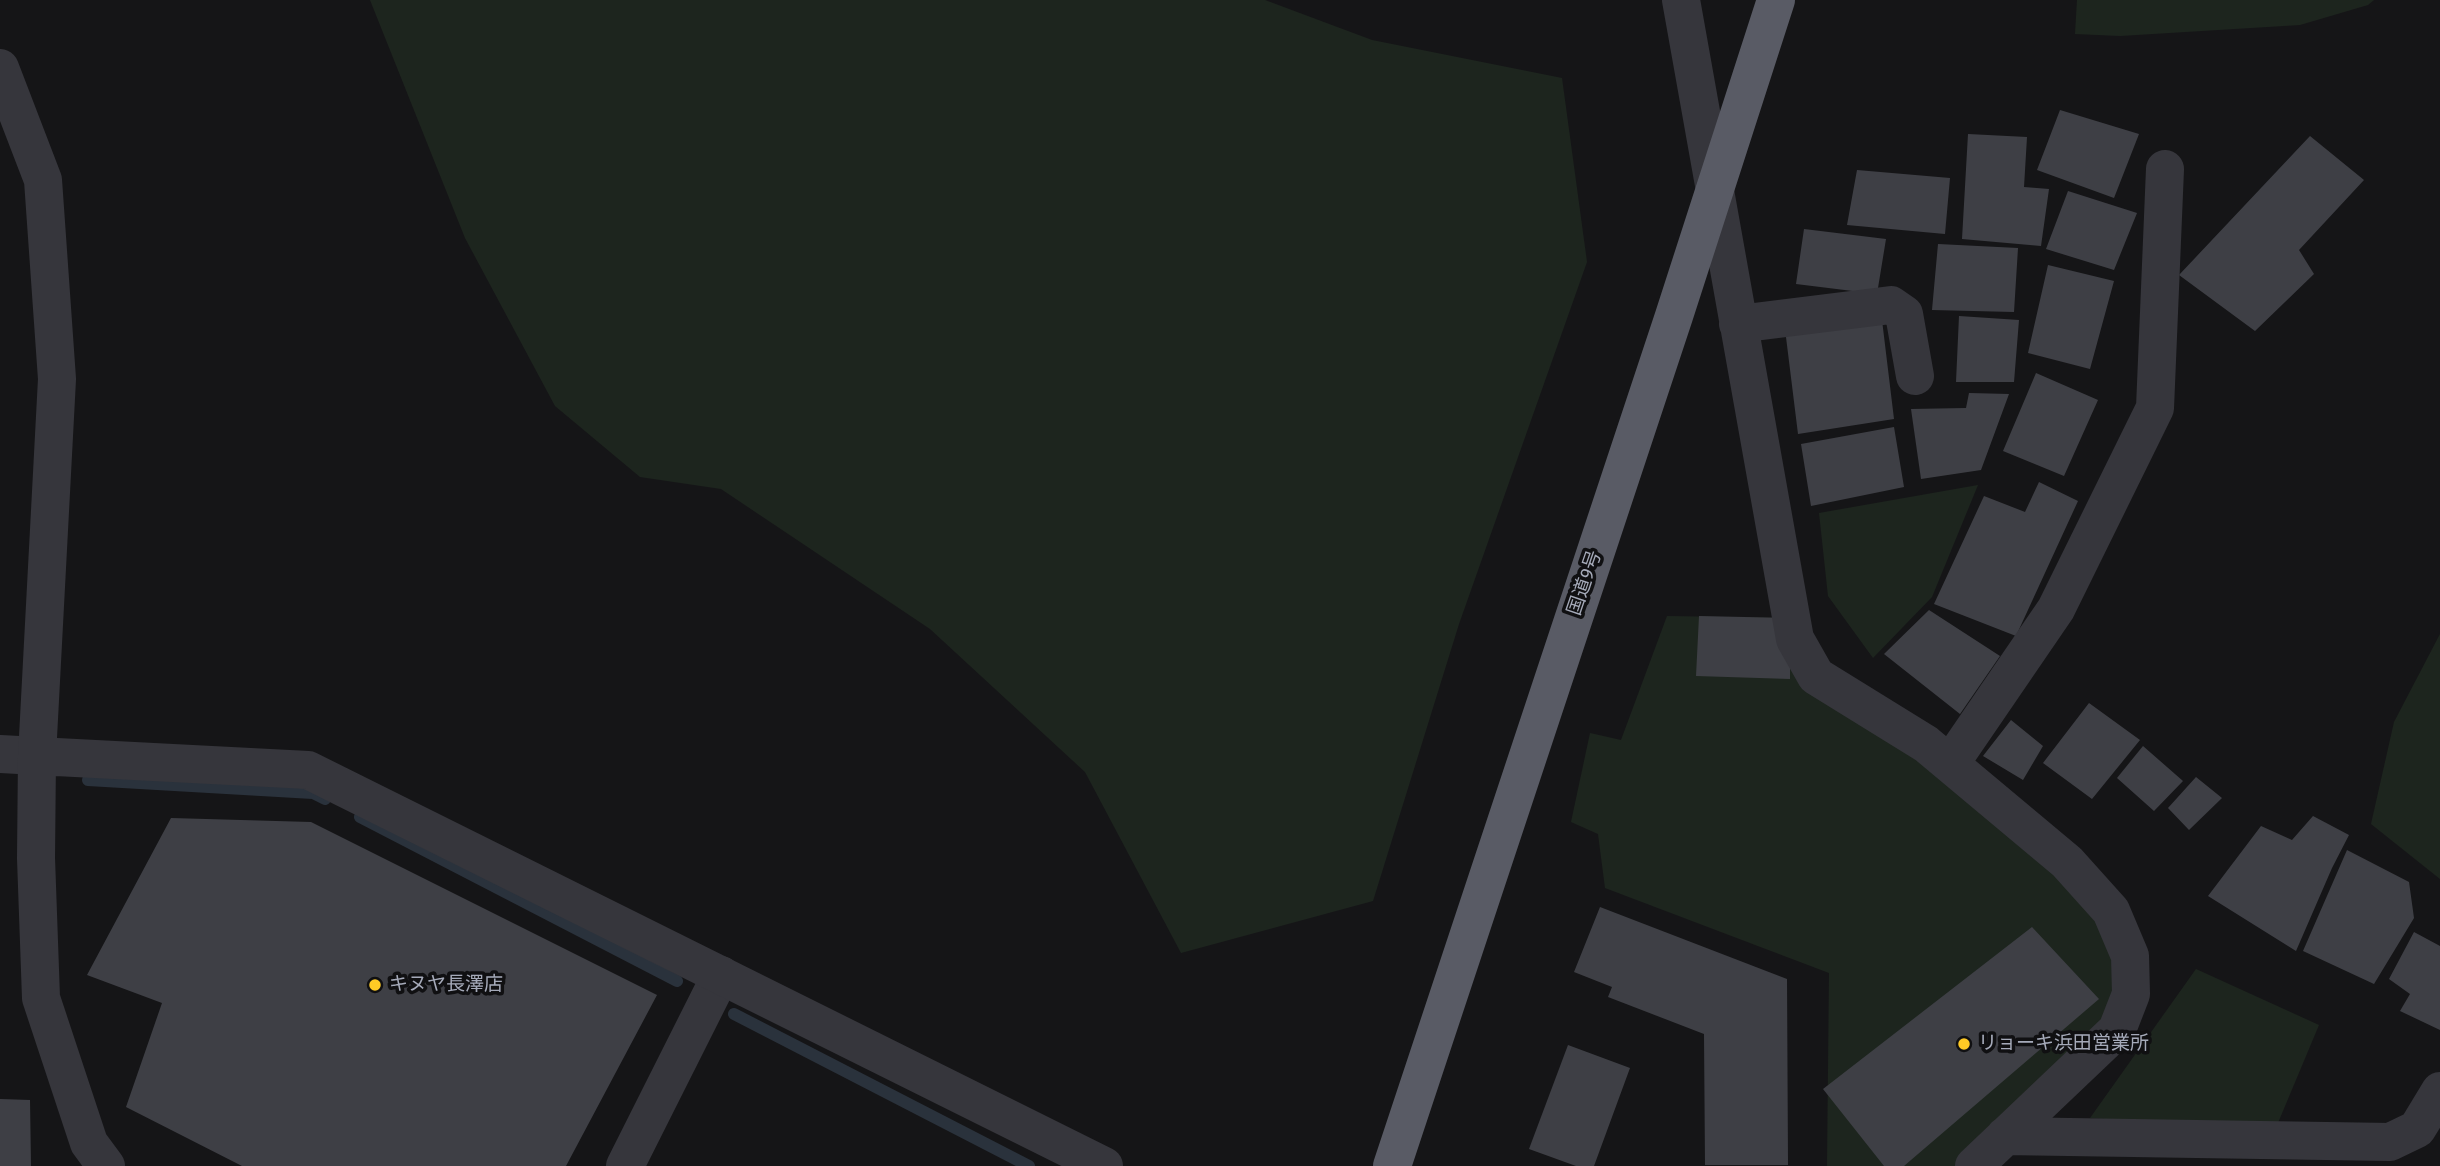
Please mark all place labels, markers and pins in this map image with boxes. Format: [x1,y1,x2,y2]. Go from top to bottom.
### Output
place label: キヌヤ長澤店 [389,974,503,996]
marker: キヌヤ長澤店 [367,977,383,993]
place label: リョーキ浜田営業所 [1978,1033,2149,1055]
marker: リョーキ浜田営業所 [1956,1036,1972,1052]

